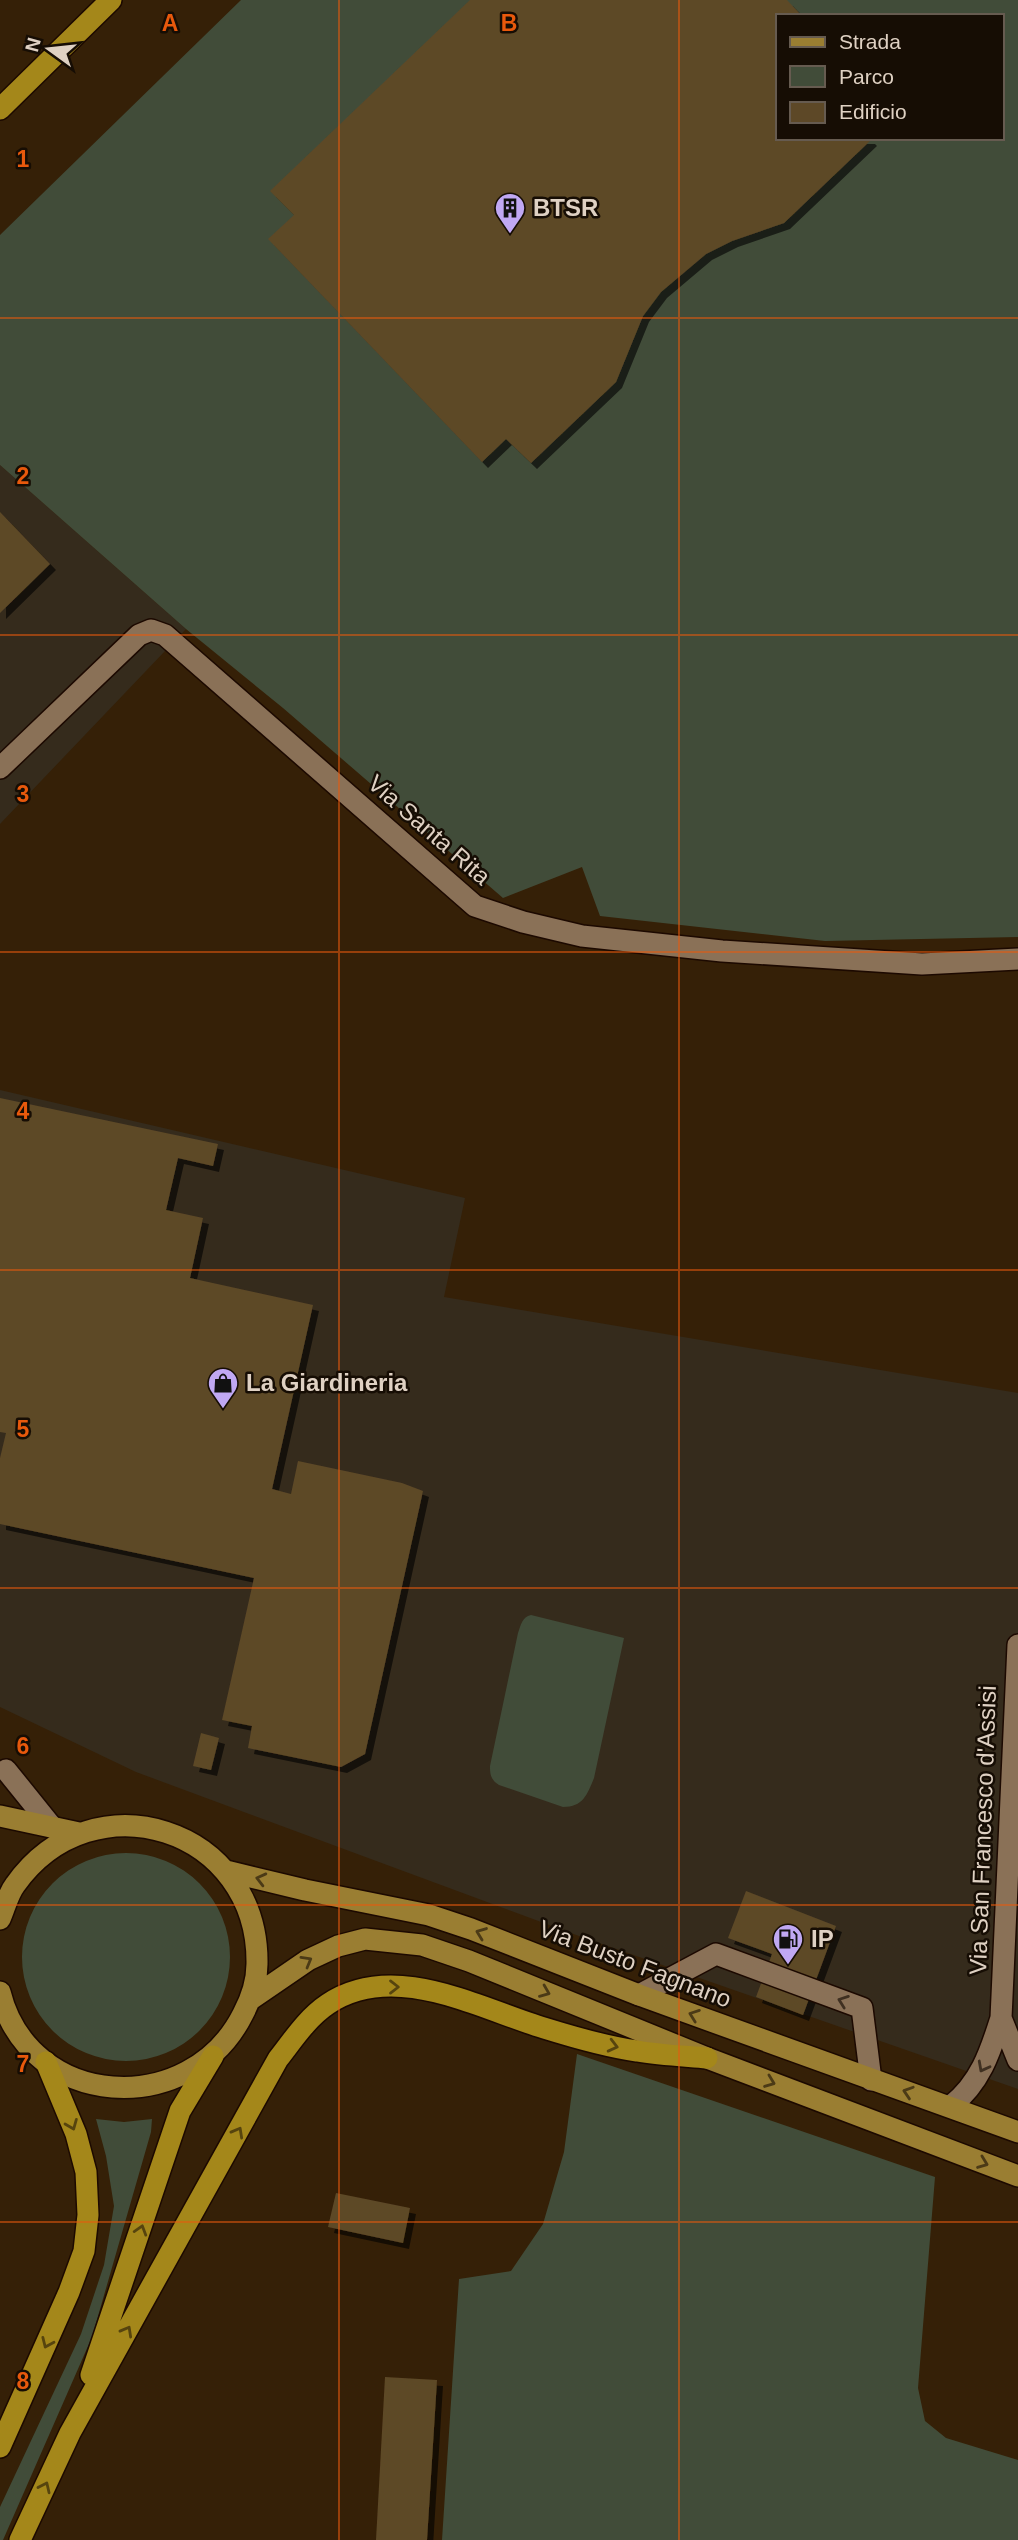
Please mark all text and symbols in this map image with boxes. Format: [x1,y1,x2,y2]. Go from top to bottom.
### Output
text: A [162,10,178,36]
text: B [501,10,517,36]
north arrow [14,14,84,84]
legend [776,14,1004,140]
text: Strada [839,30,901,53]
text: N [21,35,45,54]
text: Parco [839,65,894,88]
text: Edificio [839,100,907,123]
text: 1 [17,146,30,172]
building icon: BTSR [493,191,527,235]
place label: BTSR [533,194,598,221]
text: 2 [17,463,29,489]
street label: Via Santa Rita [363,769,496,890]
text: 3 [17,781,29,807]
text: 4 [17,1098,30,1124]
shop icon: La Giardineria [206,1366,240,1410]
place label: La Giardineria [246,1369,408,1396]
text: 5 [17,1416,30,1442]
street label: Via San Francesco d'Assisi [964,1685,1001,1975]
text: 6 [17,1733,29,1759]
one-way arrow [255,1873,267,1887]
street label: Via Busto Fagnano [535,1914,735,2013]
fuel station icon: IP [771,1922,805,1966]
place label: IP [811,1925,834,1952]
one-way arrow [476,1927,488,1941]
one-way arrow [300,1957,313,1970]
one-way arrow [390,1979,400,1995]
one-way arrow [539,1984,551,1998]
one-way arrow [837,1995,849,2009]
one-way arrow [688,2009,700,2023]
one-way arrow [607,2038,619,2052]
text: 7 [17,2051,29,2077]
one-way arrow [978,2059,992,2072]
one-way arrow [764,2074,776,2088]
one-way arrow [902,2086,914,2100]
one-way arrow [64,2118,78,2130]
one-way arrow [230,2127,243,2139]
one-way arrow [977,2155,989,2169]
one-way arrow [132,2224,147,2236]
one-way arrow [119,2325,132,2338]
one-way arrow [41,2336,55,2348]
text: 8 [17,2368,30,2394]
one-way arrow [37,2482,51,2494]

